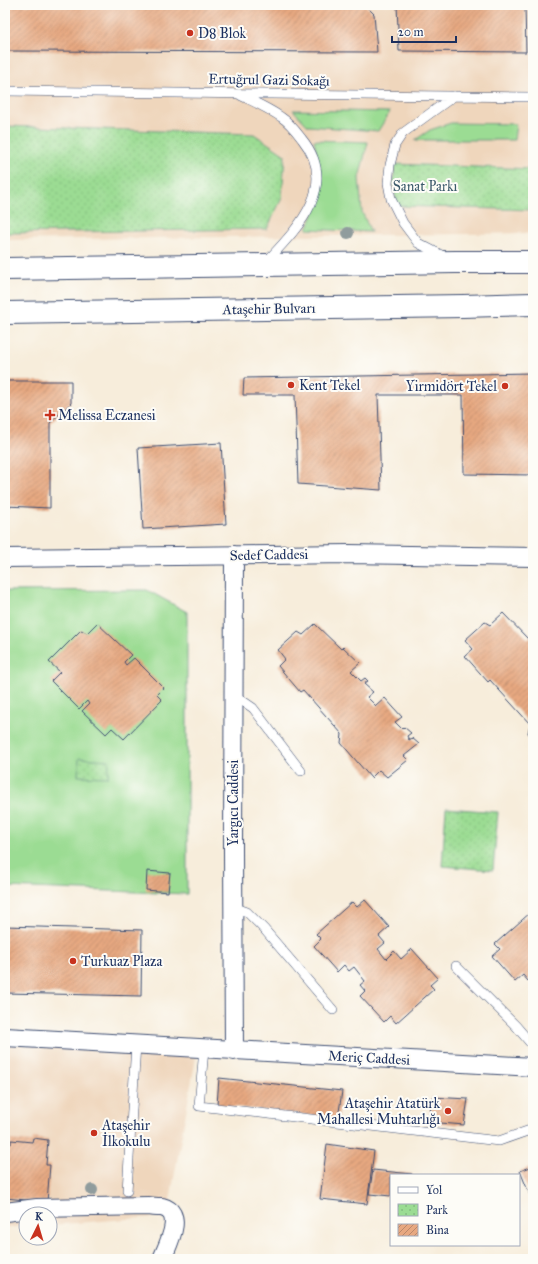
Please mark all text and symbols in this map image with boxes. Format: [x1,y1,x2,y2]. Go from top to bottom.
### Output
scale bar [392,18,456,44]
place label: D8 Blok [198,25,247,42]
text: 20 m [398,25,424,39]
marker: D8 Blok [185,28,195,38]
street label: Ertuğrul Gazi Sokağı [208,70,330,90]
park label: Sanat Parkı [393,178,457,195]
street label: Ataşehir Bulvarı [221,300,316,318]
place label: Kent Tekel [299,377,361,394]
place label: Yirmidört Tekel [406,378,497,395]
marker: Kent Tekel [286,380,296,390]
marker: Yirmidört Tekel [500,381,510,391]
place label: Melissa Eczanesi [58,407,156,424]
marker: Melissa Eczanesi [45,410,55,420]
street label: Sedef Caddesi [229,546,309,564]
street label: Yargıcı Caddesi [225,760,242,846]
place label: Turkuaz Plaza [81,953,163,970]
marker: Turkuaz Plaza [68,956,78,966]
street label: Meriç Caddesi [327,1047,411,1069]
place label: Ataşehir Atatürk Mahallesi Muhtarlığı [317,1095,440,1128]
marker: Ataşehir Atatürk Mahallesi Muhtarlığı [443,1106,453,1116]
place label: Ataşehir İlkokulu [101,1117,151,1150]
marker: Ataşehir İlkokulu [89,1128,99,1138]
legend [390,1174,520,1246]
text: Yol [426,1183,443,1197]
text: Park [426,1203,448,1217]
north arrow [18,1206,58,1246]
text: K [34,1210,44,1223]
text: Bina [426,1223,450,1237]

